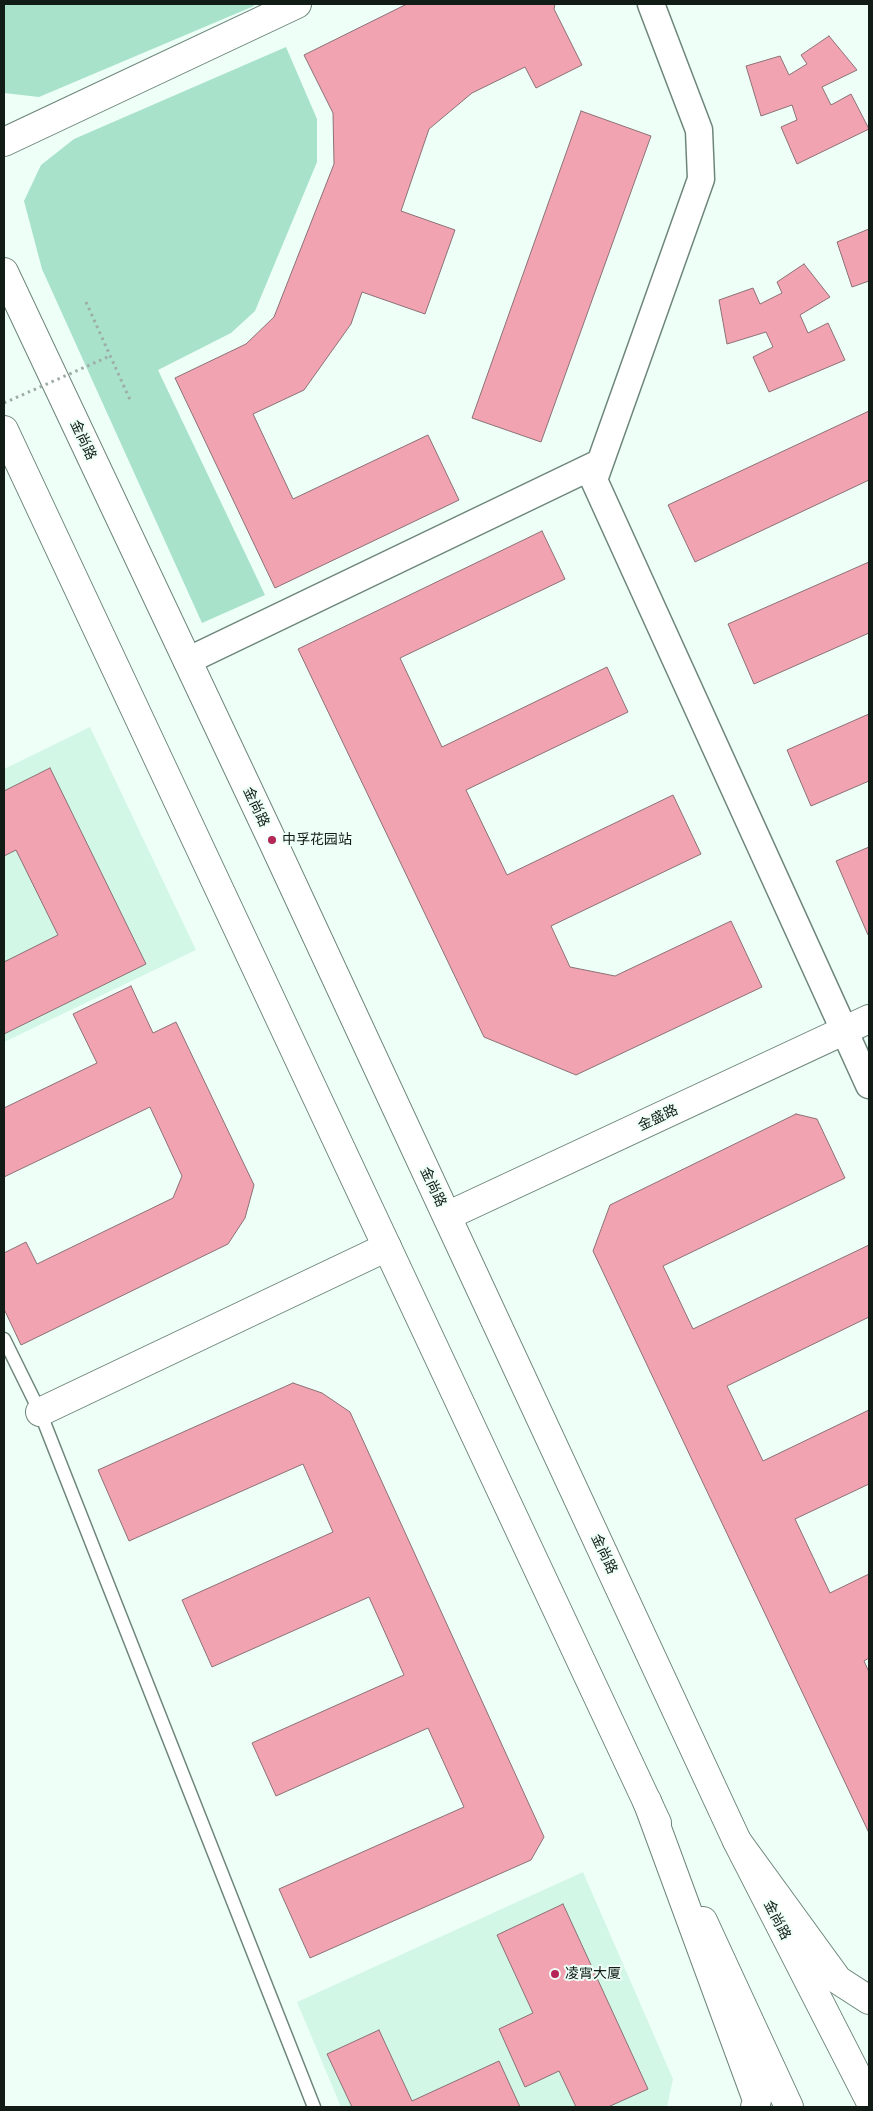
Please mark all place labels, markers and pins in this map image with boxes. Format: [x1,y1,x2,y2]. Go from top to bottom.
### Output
place label: 中孚花园站 [282,832,352,848]
marker: 中孚花园站 [266,834,278,846]
place label: 凌霄大厦 [565,1966,621,1982]
marker: 凌霄大厦 [549,1968,561,1980]

